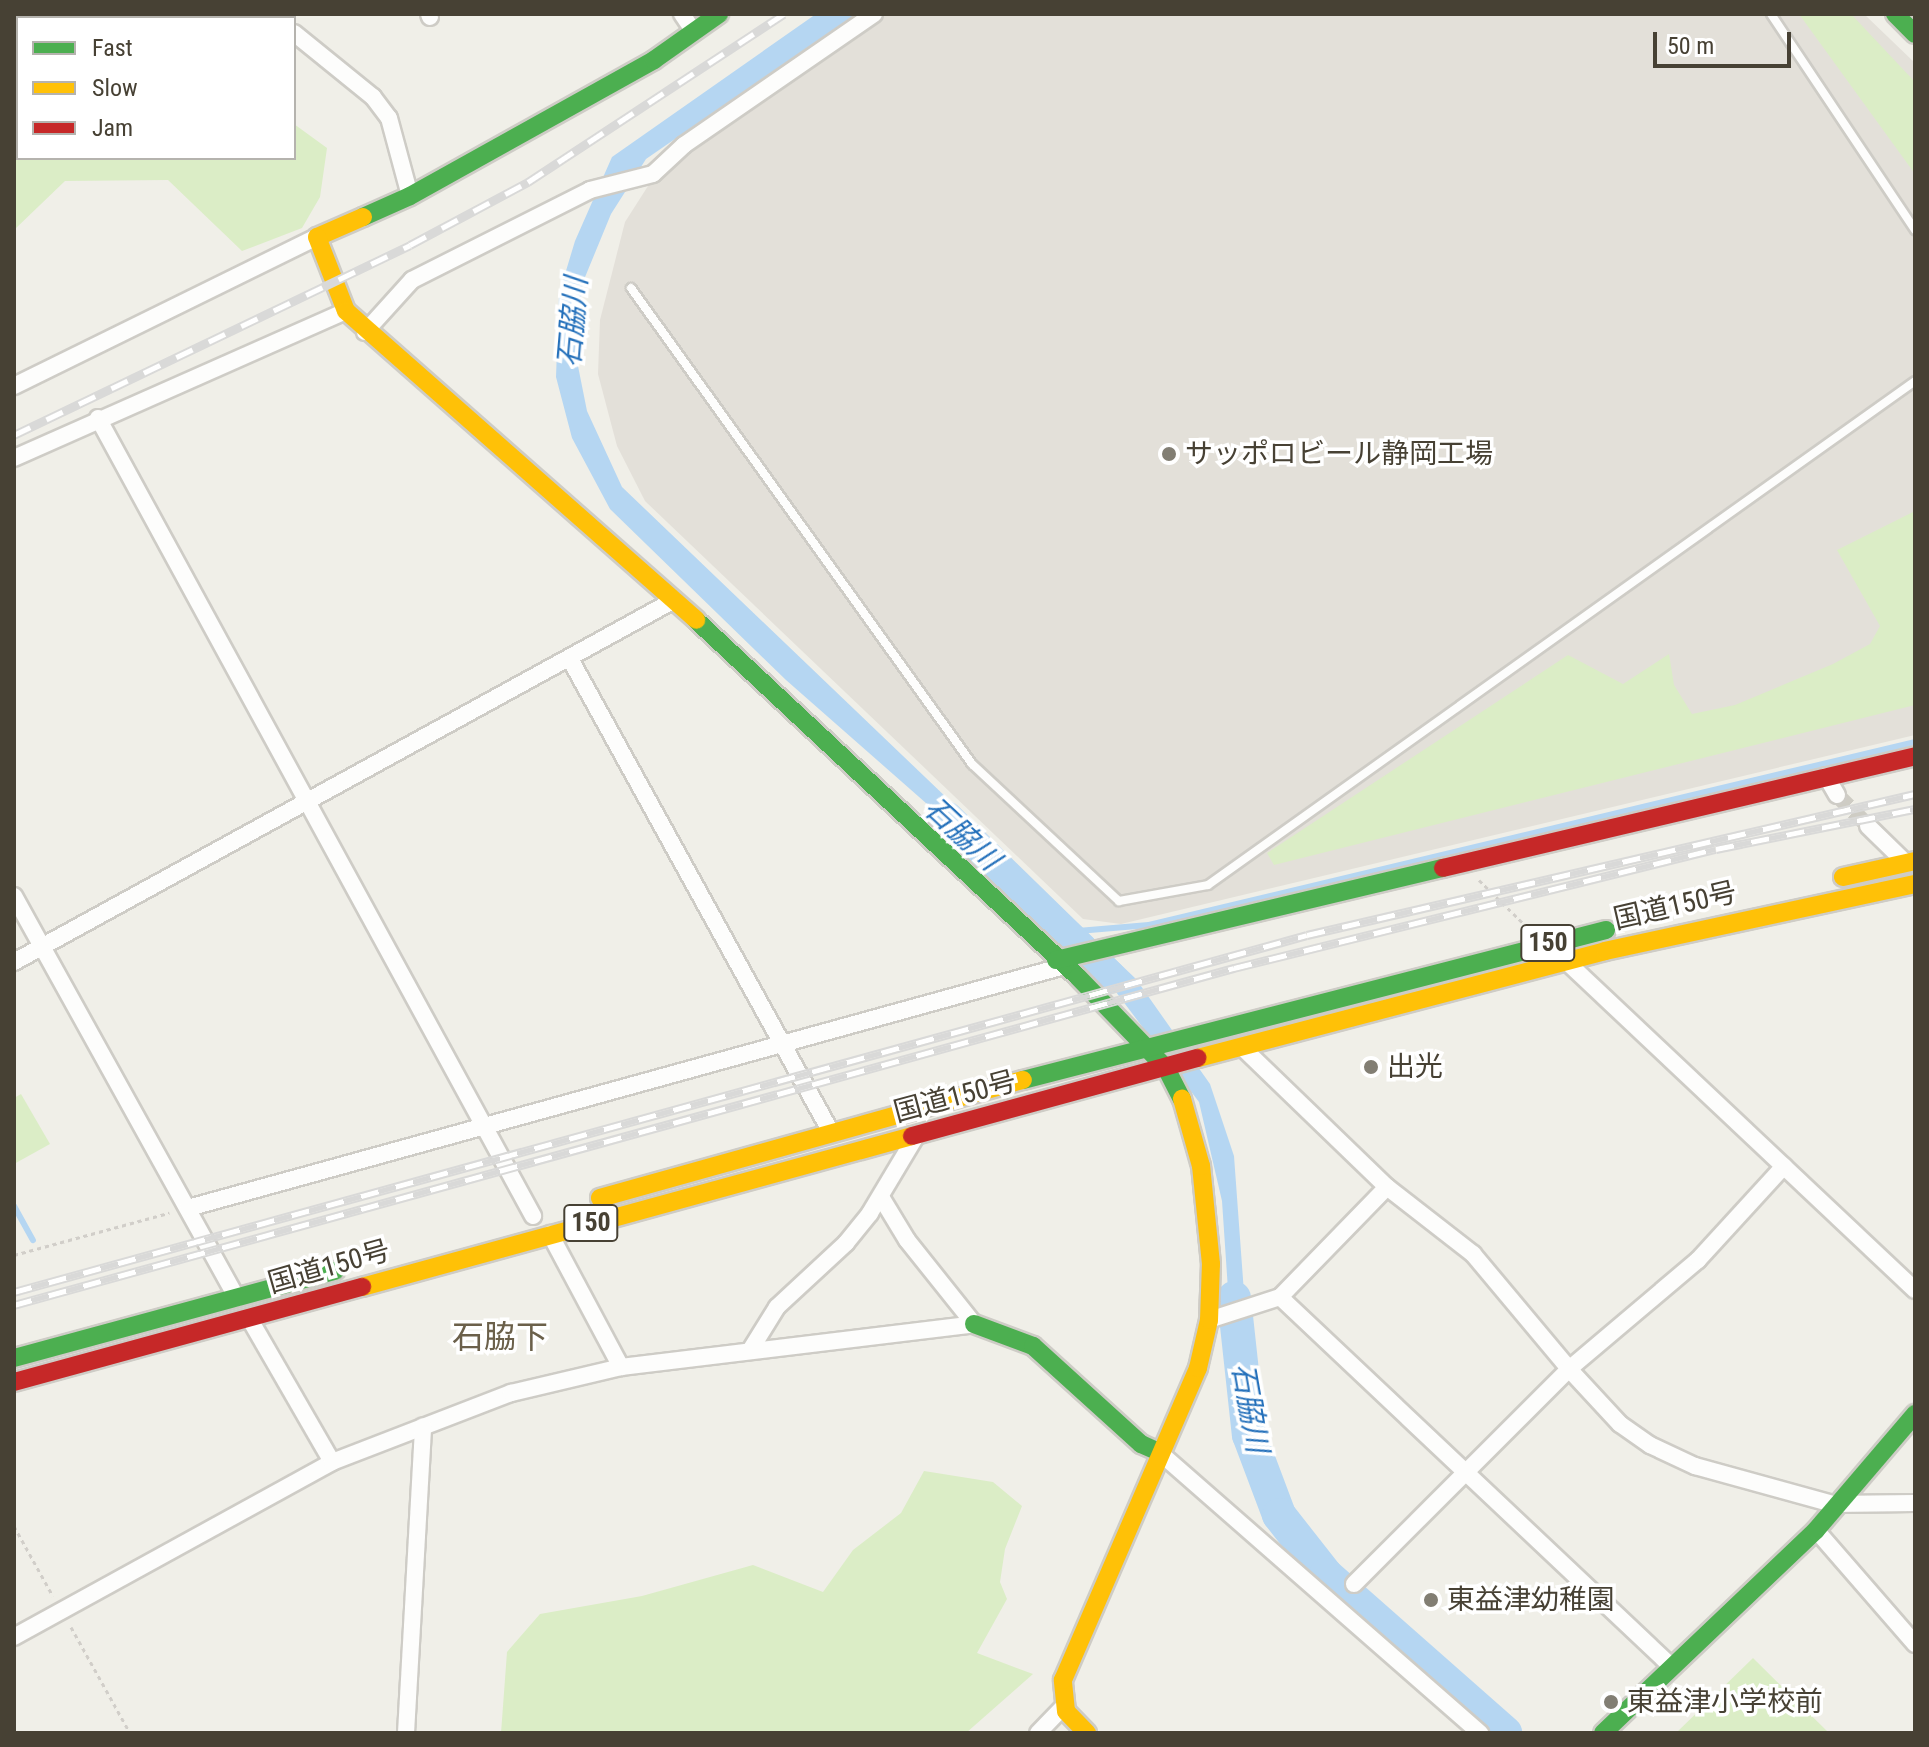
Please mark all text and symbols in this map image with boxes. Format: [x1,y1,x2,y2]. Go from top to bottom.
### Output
legend [16,16,296,160]
scale bar [1657,16,1795,66]
text: 50 m [1667,32,1714,60]
text: Fast [92,34,133,62]
text: Slow [92,74,138,102]
text: Jam [92,114,133,142]
water label: 石脇川 [551,276,595,368]
place label: サッポロビール静岡工場 [1185,437,1493,471]
marker: サッポロビール静岡工場 [1160,445,1178,463]
water label: 石脇川 [917,790,1007,878]
street label: 国道150号 [1610,876,1740,936]
road number: 150 [1520,921,1576,965]
place label: 出光 [1387,1050,1443,1084]
marker: 出光 [1362,1058,1380,1076]
street label: 国道150号 [890,1065,1020,1129]
road number: 150 [563,1201,619,1245]
street label: 国道150号 [264,1234,394,1300]
district label: 石脇下 [452,1318,548,1356]
water label: 石脇川 [1224,1361,1276,1455]
place label: 東益津幼稚園 [1447,1583,1615,1617]
marker: 東益津幼稚園 [1422,1591,1440,1609]
place label: 東益津小学校前 [1627,1685,1823,1719]
marker: 東益津小学校前 [1602,1693,1620,1711]

